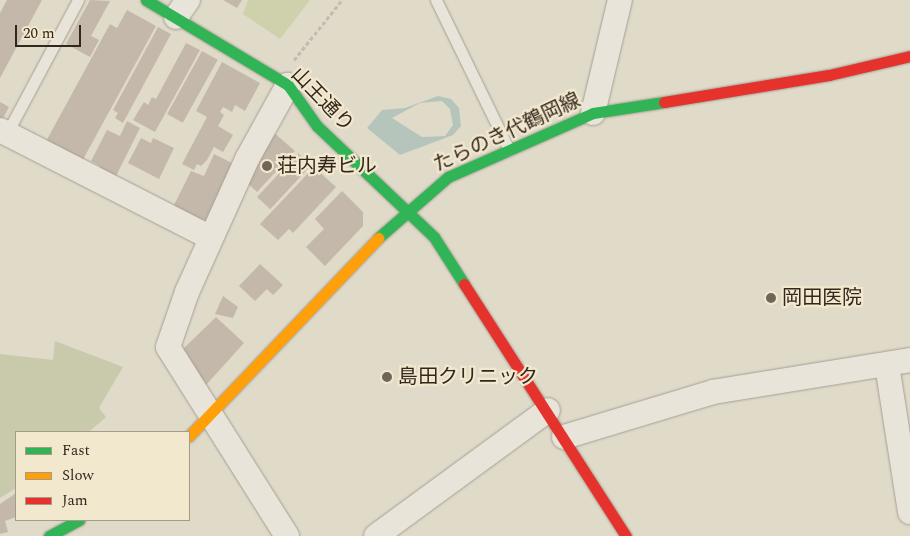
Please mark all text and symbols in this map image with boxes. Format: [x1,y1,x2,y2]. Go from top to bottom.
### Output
scale bar [18,15,84,47]
text: 20 m [23,22,55,45]
street label: 山王通り [286,63,358,137]
street label: たらのき代鶴岡線 [429,88,585,178]
place label: 荘内寿ビル [277,154,377,178]
marker: 荘内寿ビル [261,160,273,172]
place label: 岡田医院 [782,286,862,310]
marker: 岡田医院 [764,291,778,305]
place label: 島田クリニック [398,365,538,389]
marker: 島田クリニック [380,370,394,384]
legend [15,431,190,521]
text: Fast [62,439,90,462]
text: Slow [62,464,94,487]
text: Jam [62,489,88,512]

